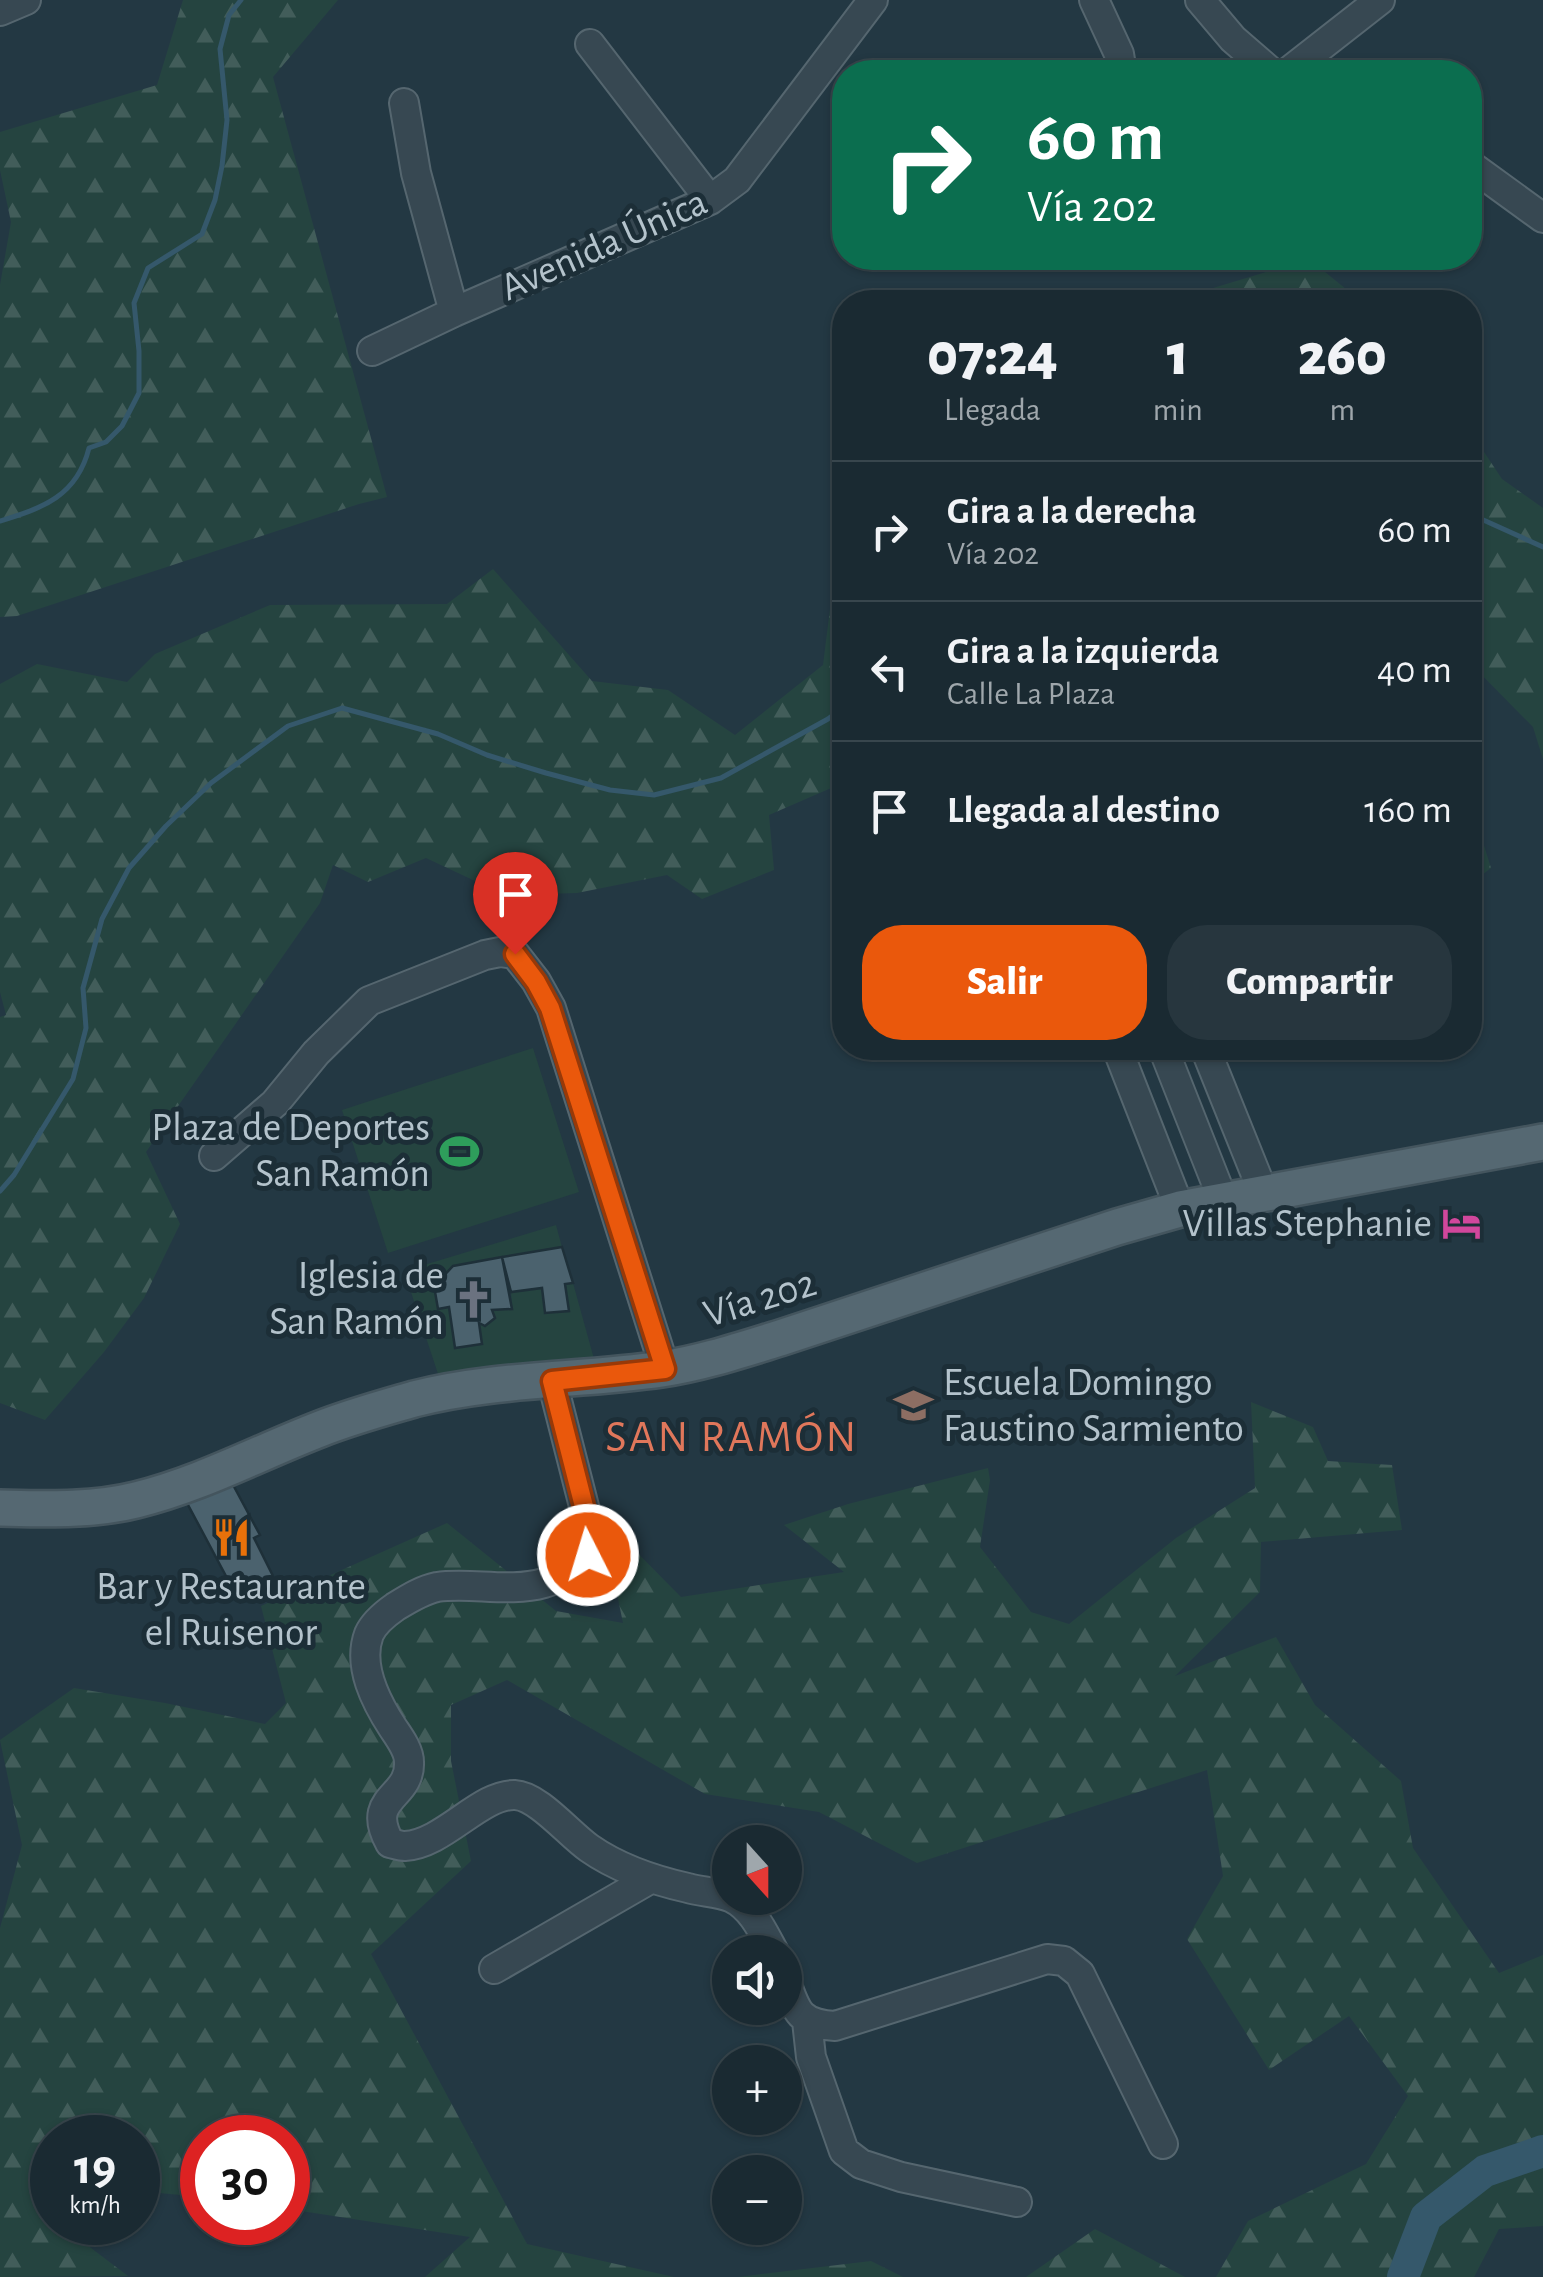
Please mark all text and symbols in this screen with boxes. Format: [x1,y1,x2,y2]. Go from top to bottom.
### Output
icon: right [862,100,992,230]
text: 60 m [1027,103,1164,173]
street label: Avenida Única [493,178,713,308]
text: Vía 202 [1027,185,1156,230]
text: 07:24 [927,326,1058,386]
text: 1 [1167,326,1189,386]
text: 260 [1298,326,1387,386]
text: Llegada [944,394,1041,426]
text: min [1153,394,1203,426]
text: m [1330,394,1355,426]
text: Gira a la derecha [947,493,1197,531]
icon: right [862,504,917,559]
text: 60 m [1377,512,1452,550]
text: Vía 202 [947,538,1039,570]
text: Gira a la izquierda [947,633,1219,671]
icon: left [862,644,917,699]
text: 40 m [1377,652,1452,690]
text: Calle La Plaza [947,678,1115,710]
icon: arrive [862,784,917,839]
text: Llegada al destino [947,792,1220,830]
text: 160 m [1364,792,1452,830]
pin [473,852,558,955]
icon: arrive [488,867,543,922]
button: Salir [862,925,1147,1040]
button: Compartir [1167,925,1452,1040]
place label: Plaza de Deportes San Ramón [151,1108,430,1194]
sports icon: Plaza de Deportes San Ramón [439,1130,481,1172]
hotel icon: Villas Stephanie [1441,1203,1483,1245]
place label: Villas Stephanie [1183,1204,1432,1244]
place label: Iglesia de San Ramón [269,1256,444,1342]
street label: Vía 202 [699,1263,821,1335]
church icon: Iglesia de San Ramón [453,1278,495,1320]
place label: Escuela Domingo Faustino Sarmiento [943,1363,1244,1449]
school or university icon: Escuela Domingo Faustino Sarmiento [892,1385,934,1427]
district label: SAN RAMÓN [605,1412,859,1460]
position arrow [536,1503,640,1607]
restaurant icon: Bar y Restaurante el Ruisenor [210,1516,252,1558]
place label: Bar y Restaurante el Ruisenor [96,1567,366,1653]
north arrow [712,1825,802,1915]
map controls [712,1825,802,2245]
button: sound [712,1935,802,2025]
button: + [712,2045,802,2135]
speed limit sign: 30 [180,2115,310,2245]
text: 19 [74,2143,116,2193]
button: − [712,2155,802,2245]
text: km/h [69,2193,121,2218]

